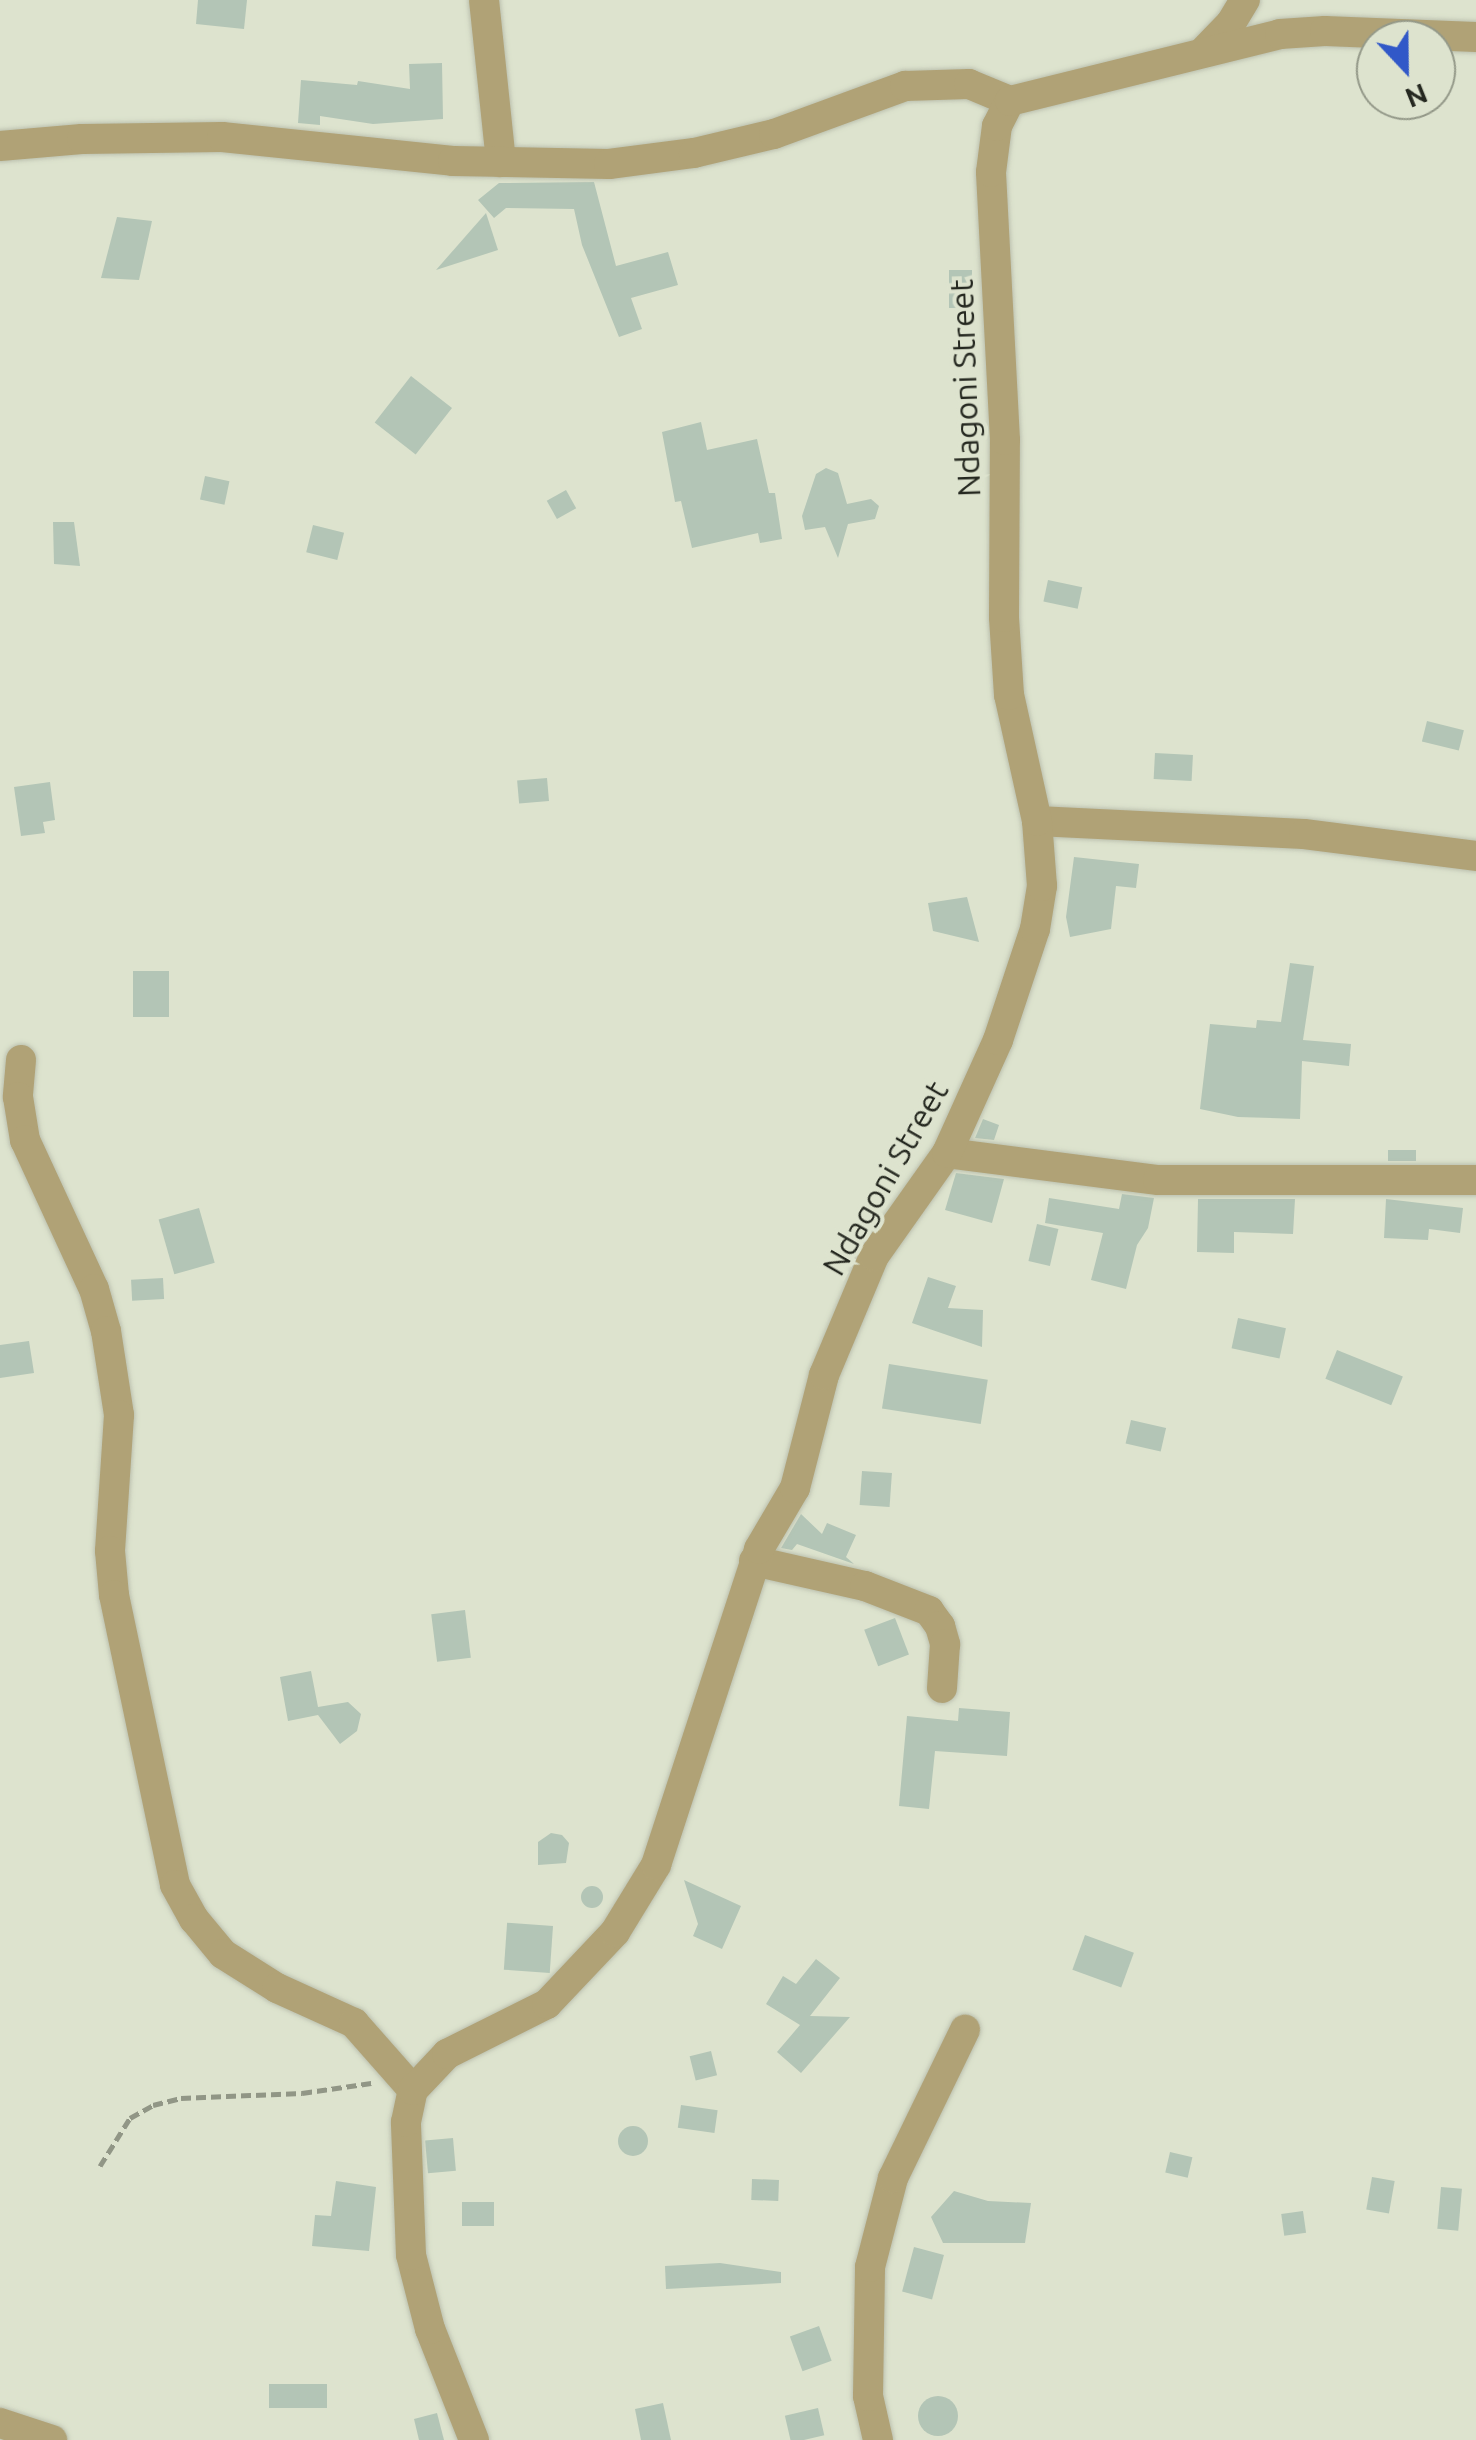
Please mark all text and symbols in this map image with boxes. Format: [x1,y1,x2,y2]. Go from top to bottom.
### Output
north arrow [1356,20,1456,120]
text: N [1401,78,1432,115]
street label: Ndagoni Street [942,278,988,498]
street label: Ndagoni Street [814,1074,956,1282]

